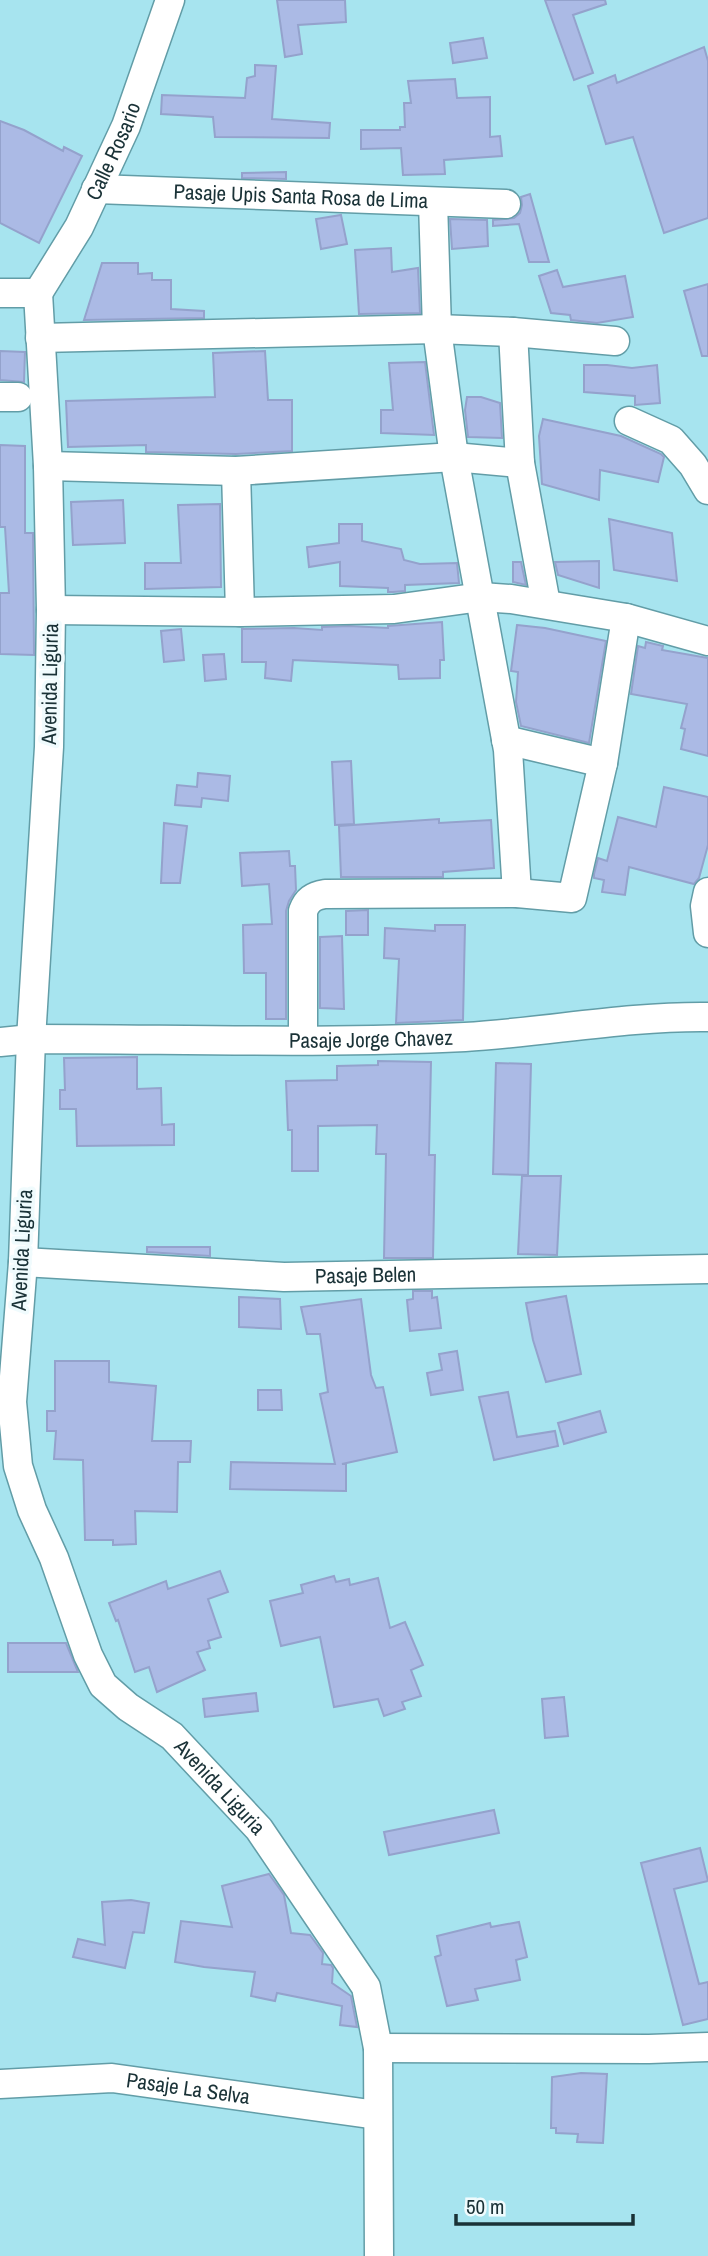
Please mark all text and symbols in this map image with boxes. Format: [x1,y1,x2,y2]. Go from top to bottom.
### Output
street label: Calle Rosario [79,98,147,205]
street label: Pasaje Upis Santa Rosa de Lima [173,177,429,215]
street label: Avenida Liguria [34,623,65,746]
street label: Pasaje Jorge Chavez [289,1023,454,1055]
street label: Avenida Liguria [4,1188,39,1312]
street label: Pasaje Belen [315,1260,417,1290]
street label: Avenida Liguria [167,1732,272,1841]
street label: Pasaje La Selva [124,2065,252,2111]
scale bar [456,2182,633,2226]
text: 50 m [466,2192,504,2221]

